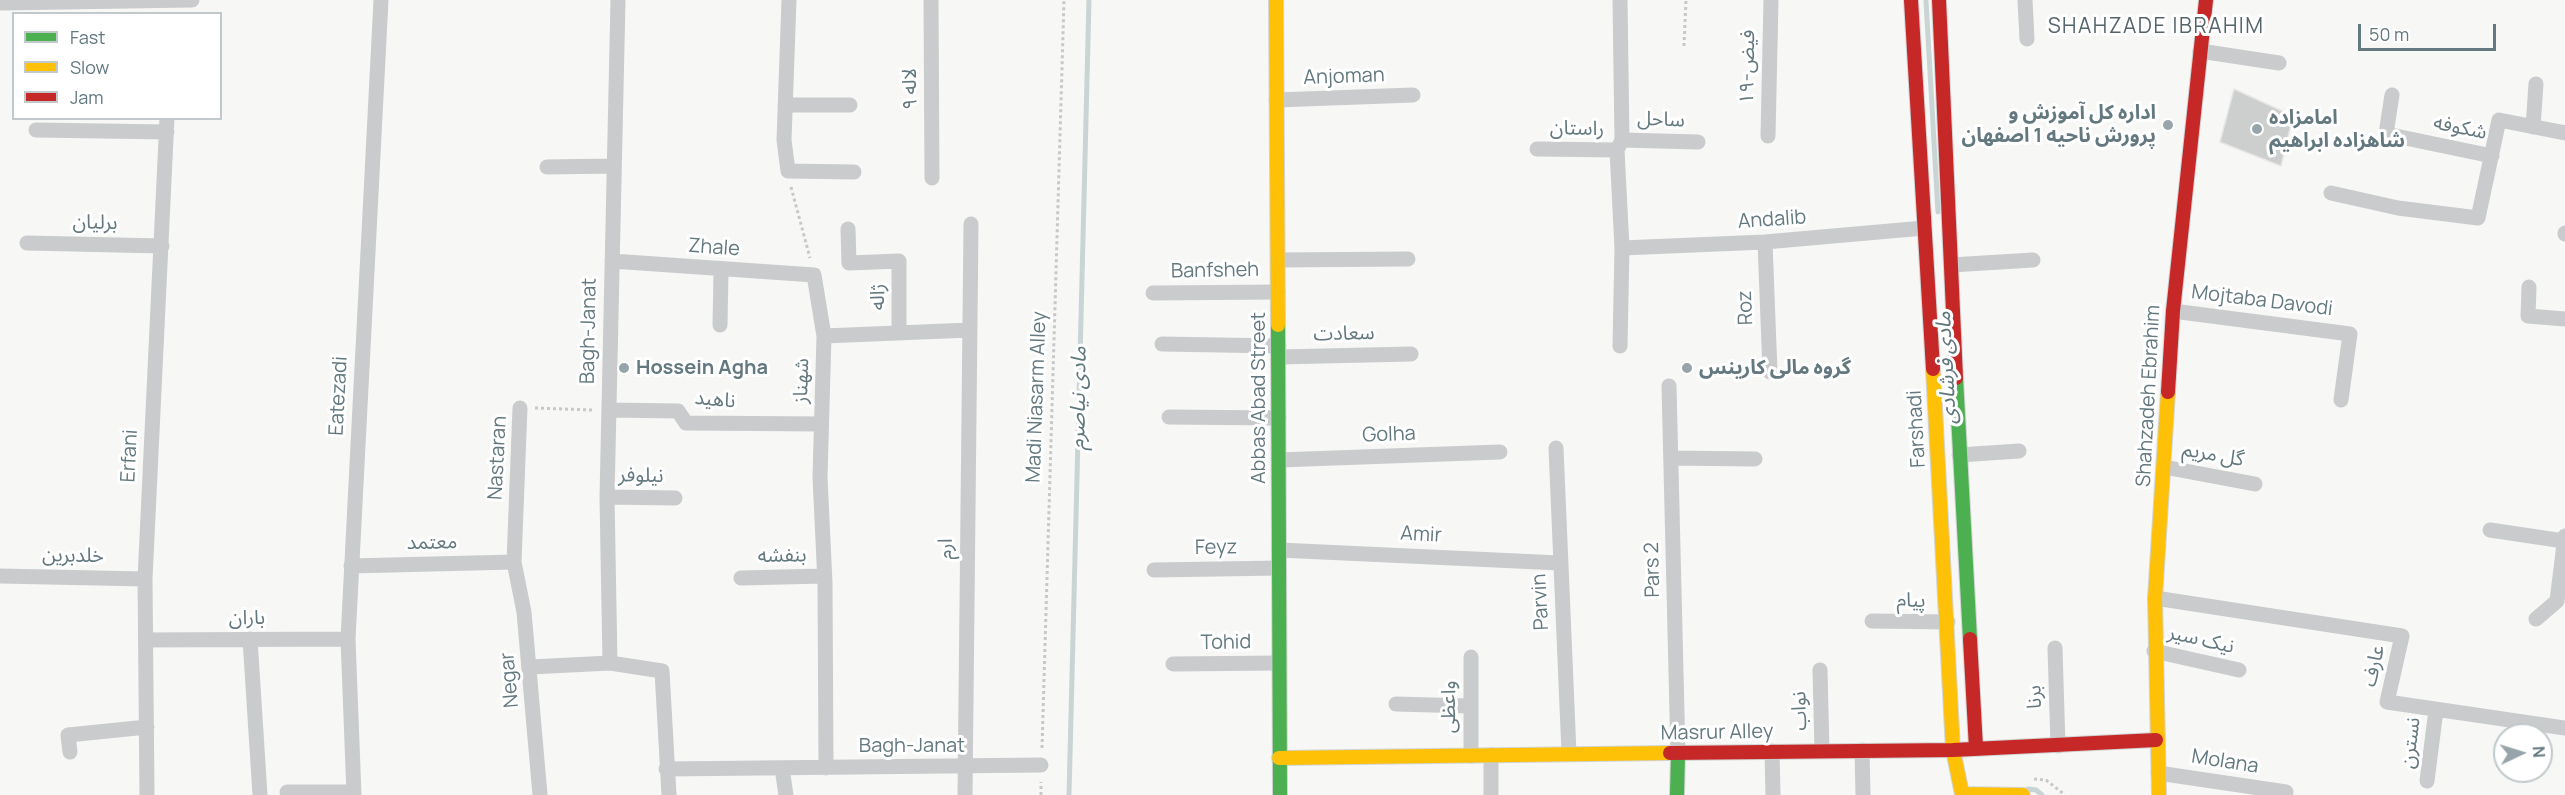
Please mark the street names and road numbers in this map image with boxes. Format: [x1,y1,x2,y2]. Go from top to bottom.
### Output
street label: ۱۹-فیض [1735,29,1761,105]
street label: Anjoman [1303,64,1385,90]
street label: ۹ لاله [898,68,922,110]
street label: ساحل [1637,107,1685,133]
street label: شکوفه [2431,111,2489,145]
street label: راستان [1550,117,1604,141]
street label: Andalib [1737,206,1807,234]
street label: برلیان [72,211,118,235]
street label: Zhale [687,234,741,262]
street label: Banfsheh [1171,258,1259,284]
street label: Bagh-Janat [576,278,602,384]
street label: Mojtaba Davodi [2190,280,2334,322]
street label: ژاله [866,284,890,310]
street label: Roz [1733,290,1759,326]
street label: Shahzadeh Ebrahim [2132,304,2166,488]
street label: Madi Niasarm Alley [1022,311,1052,483]
street label: Abbas Abad Street [1247,312,1271,484]
street label: سعادت [1313,321,1375,347]
street label: Eatezadi [325,356,353,436]
street label: شهناز [789,358,815,404]
street label: ناهید [694,386,736,414]
street label: Farshadi [1903,390,1931,468]
street label: Nastaran [484,415,512,501]
street label: Golha [1362,422,1416,448]
street label: Erfani [117,429,143,483]
street label: گل مریم [2180,438,2246,472]
street label: نیلوفر [618,464,664,488]
street label: Amir [1400,522,1442,548]
street label: معتمد [407,531,457,555]
street label: Feyz [1195,536,1237,560]
street label: ارم [934,538,958,560]
street label: Pars 2 [1641,542,1665,598]
street label: خلدبرین [42,543,104,569]
street label: بنفشه [757,544,807,568]
street label: Parvin [1528,573,1554,631]
street label: پیام [1896,589,1926,613]
street label: باران [229,606,265,630]
street label: نیک سیر [2165,621,2237,659]
street label: Tohid [1201,631,1251,655]
street label: عارف [2358,643,2390,689]
street label: Negar [496,651,524,709]
street label: واعظی [1437,681,1461,733]
street label: برنا [2023,685,2047,709]
street label: نواب [1788,691,1812,731]
street label: نسترن [2396,716,2426,770]
street label: Masrur Alley [1660,720,1774,746]
street label: Bagh-Janat [859,734,965,758]
street label: Molana [2190,745,2260,779]

